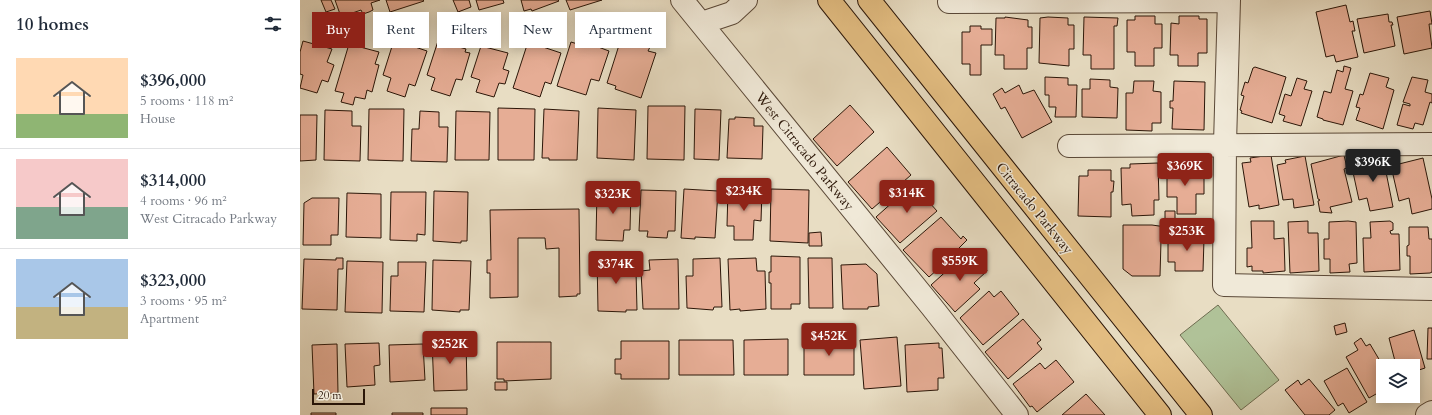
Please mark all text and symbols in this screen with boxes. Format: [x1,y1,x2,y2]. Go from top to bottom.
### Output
chip: Buy [312,12,365,48]
chip: Rent [373,12,429,48]
chip: Filters [437,12,501,48]
chip: New [509,12,567,48]
chip: Apartment [575,12,666,48]
text: 10 homes [16,13,89,36]
icon: filters [262,13,284,35]
text: $396,000 [140,69,206,92]
icon: home [48,74,96,122]
street label: West Citracado Parkway [750,87,859,215]
text: 5 rooms · 118 m² [140,92,233,110]
text: House [140,110,175,128]
pin: $396K [1345,149,1401,183]
pin: $369K [1157,153,1213,187]
text: $396K [1354,153,1392,171]
text: $369K [1166,157,1204,175]
street label: Citracado Parkway [992,158,1078,259]
text: $314,000 [140,169,206,192]
icon: home [48,175,96,223]
pin: $234K [716,178,772,212]
pin: $314K [879,180,935,214]
pin: $323K [585,181,641,215]
text: $234K [725,182,763,200]
text: $314K [888,184,926,202]
text: $323K [594,185,632,203]
text: 4 rooms · 96 m² [140,192,227,210]
text: West Citracado Parkway [140,210,277,228]
pin: $253K [1159,218,1215,252]
text: $253K [1168,222,1206,240]
pin: $559K [932,248,988,282]
pin: $374K [588,251,644,285]
text: $559K [941,252,979,270]
text: $374K [597,255,635,273]
text: $323,000 [140,269,206,292]
icon: home [48,275,96,323]
text: 3 rooms · 95 m² [140,292,227,310]
text: Apartment [140,310,199,328]
pin: $452K [801,323,857,357]
text: $452K [810,327,848,345]
pin: $252K [422,331,478,365]
text: $252K [431,335,469,353]
map controls [1376,359,1420,403]
button: layers [1376,359,1420,403]
scale bar [312,387,365,406]
text: 20 m [318,388,342,403]

